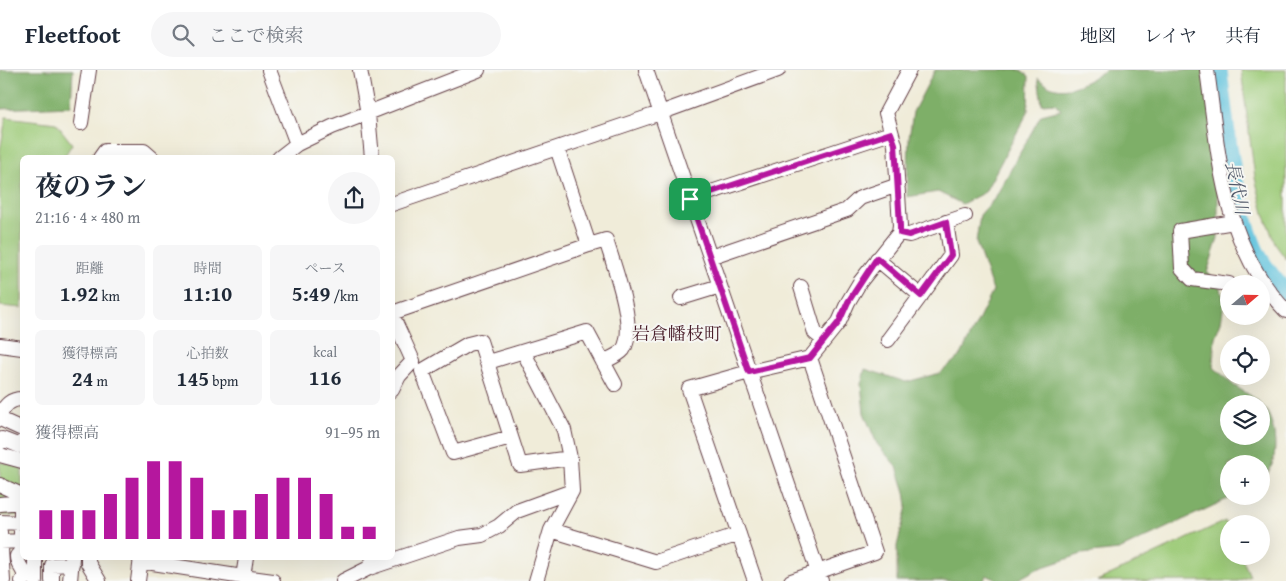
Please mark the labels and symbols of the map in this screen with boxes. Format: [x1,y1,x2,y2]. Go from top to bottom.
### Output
water label: 長代川 [1219,159,1257,219]
pin [669,178,711,220]
north arrow [1220,275,1270,325]
district label: 岩倉幡枝町 [632,320,722,347]

